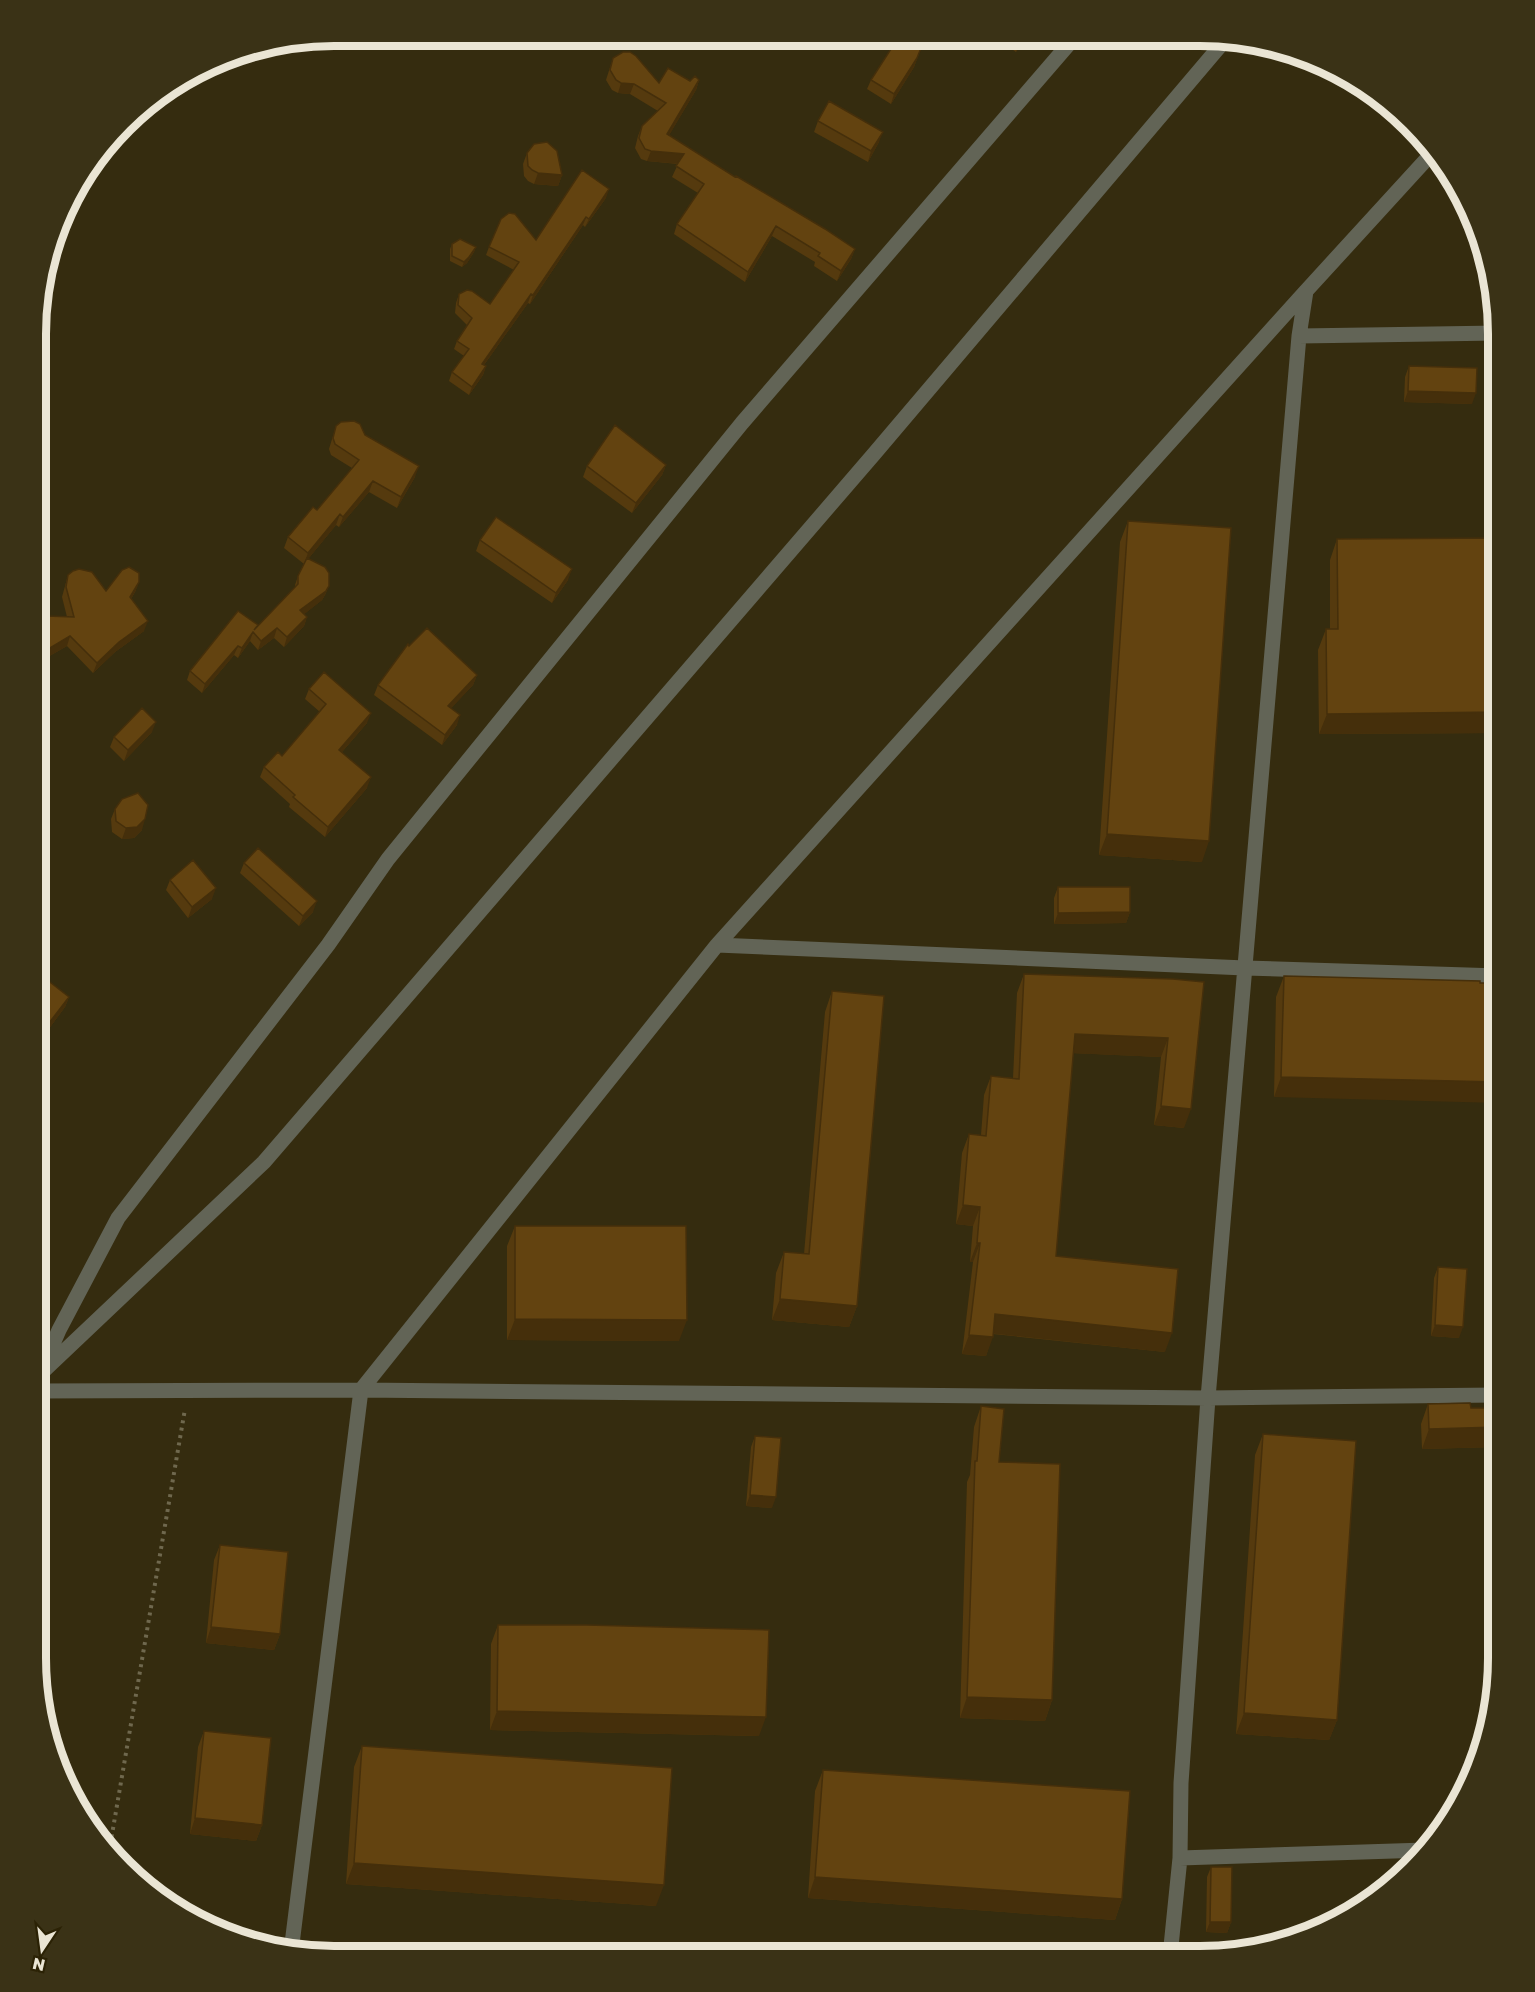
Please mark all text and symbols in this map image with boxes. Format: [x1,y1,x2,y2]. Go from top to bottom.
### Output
north arrow [12,1920,72,1980]
text: N [30,1954,47,1976]

